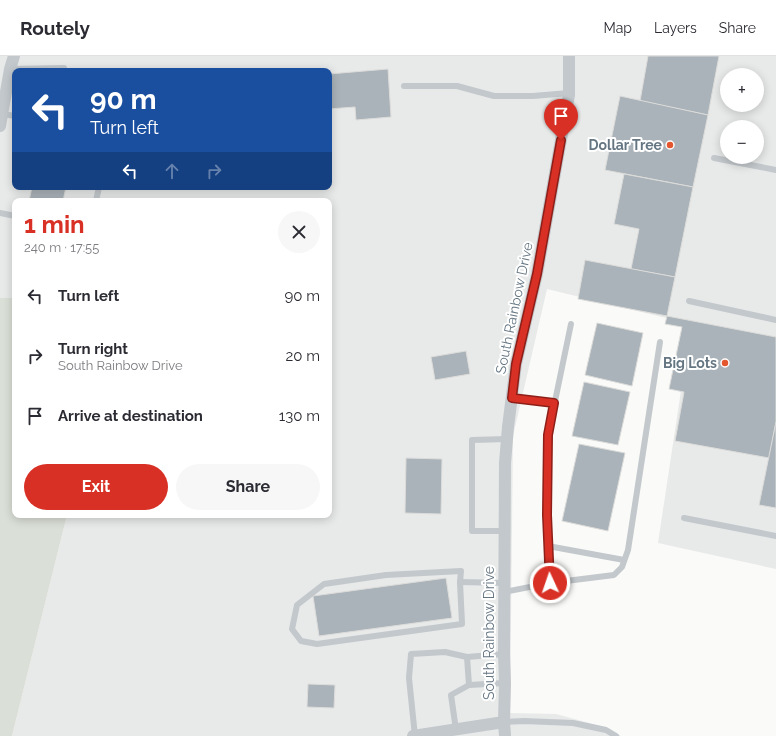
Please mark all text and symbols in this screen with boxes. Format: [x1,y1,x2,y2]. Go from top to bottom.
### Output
text: Routely [20,17,90,39]
text: Map [604,20,632,36]
text: Layers [654,20,697,36]
text: Share [719,20,756,36]
map controls [720,68,764,164]
button: + [720,68,764,112]
text: 90 m [90,83,156,116]
icon: left [24,84,76,136]
pin [544,99,578,140]
icon: arrive [550,105,572,127]
text: Turn left [90,117,159,138]
button: − [720,120,764,164]
place label: Dollar Tree [588,137,663,153]
marker: Dollar Tree [665,140,675,150]
icon: left [119,160,141,182]
icon: ahead [161,160,183,182]
icon: right [203,160,225,182]
text: 1 min [24,210,85,239]
button: close [278,211,320,253]
text: 240 m · 17:55 [24,240,99,255]
street label: South Rainbow Drive [492,241,536,375]
icon: left [24,285,46,307]
text: Turn left [58,287,119,305]
text: 90 m [284,287,320,305]
text: Turn right [58,340,128,358]
icon: right [24,345,46,367]
text: 20 m [285,347,320,365]
place label: Big Lots [663,355,717,371]
text: South Rainbow Drive [58,358,183,373]
marker: Big Lots [720,358,730,368]
icon: arrive [24,405,46,427]
text: Arrive at destination [58,407,203,425]
text: 130 m [279,407,320,425]
button: Exit [24,464,168,510]
button: Share [176,464,320,510]
position arrow [529,562,571,604]
street label: South Rainbow Drive [481,566,497,700]

